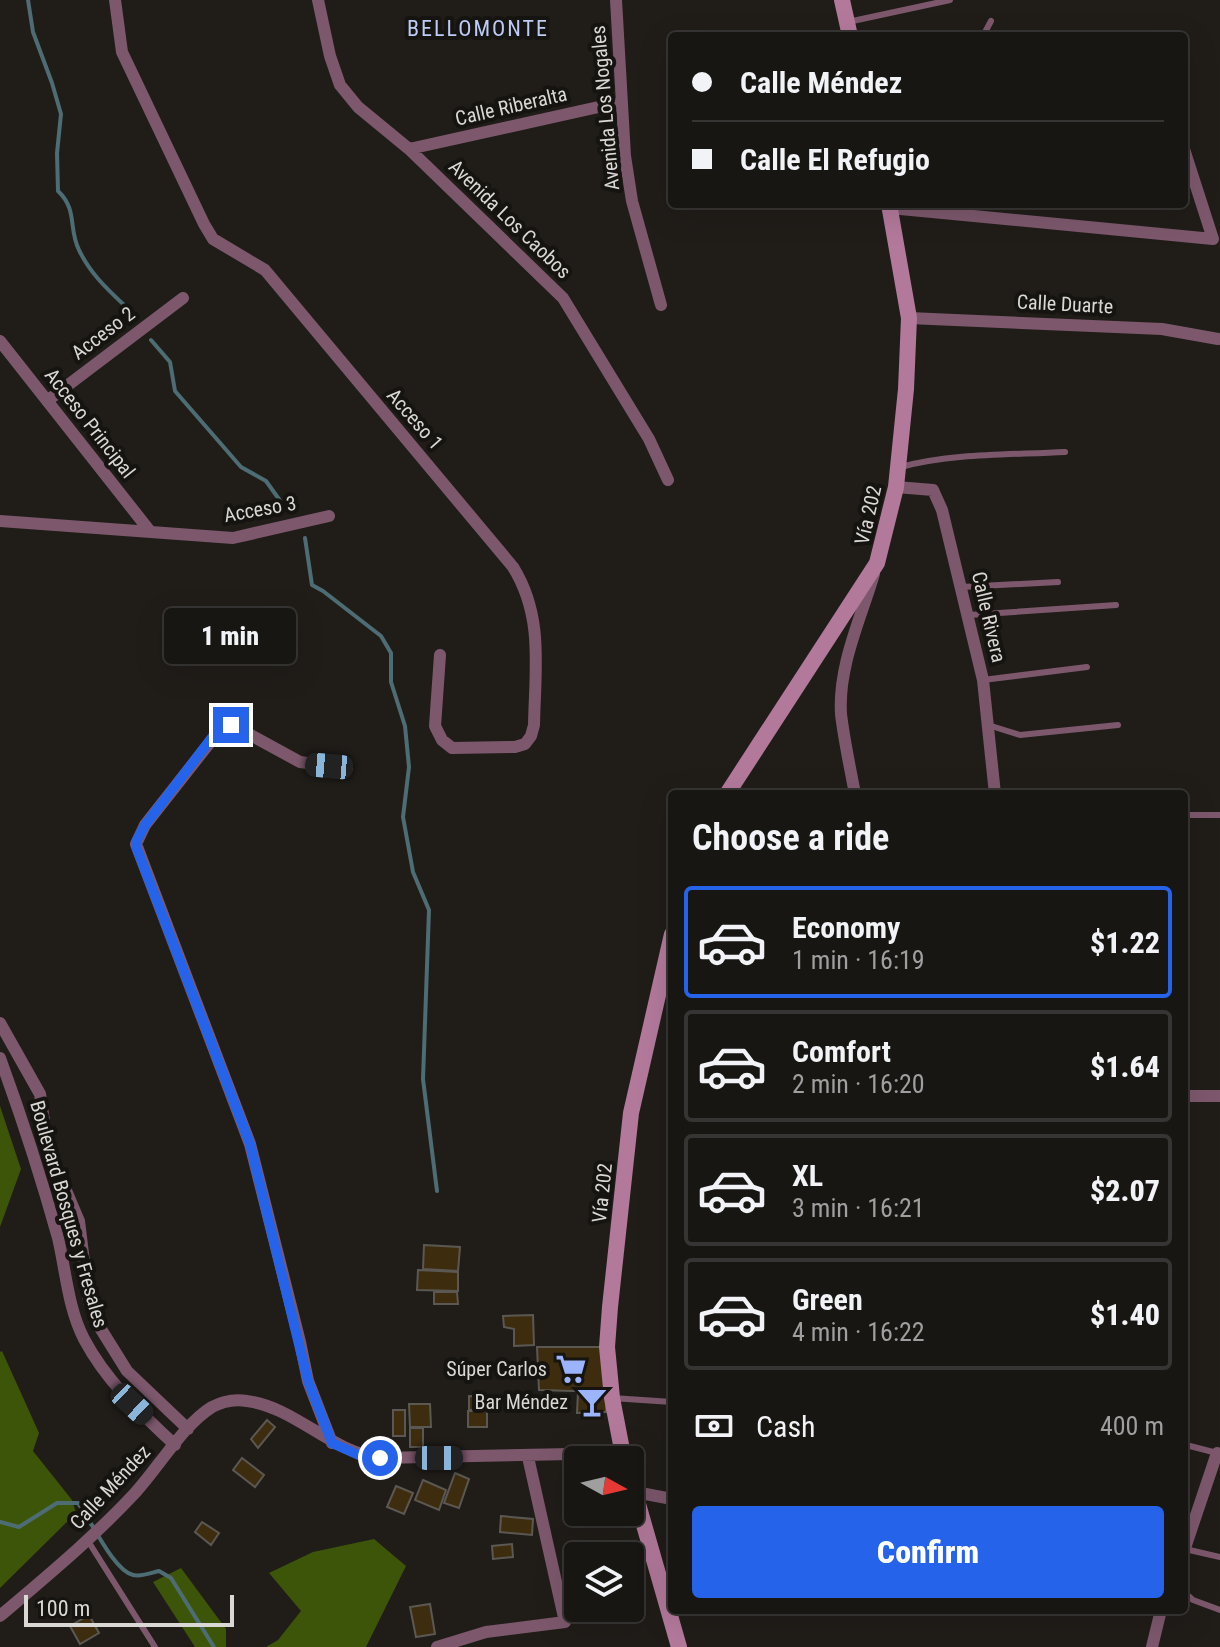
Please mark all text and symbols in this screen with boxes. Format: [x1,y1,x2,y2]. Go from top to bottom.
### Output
district label: BELLOMONTE [407,16,549,41]
street label: Avenida Los Nogales [586,25,624,191]
text: Calle Méndez [740,65,902,100]
street label: Calle Riberalta [453,81,569,131]
text: Calle El Refugio [740,142,930,177]
street label: Avenida Los Caobos [444,155,576,283]
street label: Calle Duarte [1016,289,1114,319]
street label: Acceso 2 [67,301,139,365]
street label: Acceso Principal [40,363,140,483]
street label: Acceso 1 [382,384,448,454]
street label: Vía 202 [850,483,886,547]
street label: Acceso 3 [222,491,298,527]
street label: Calle Rivera [967,569,1011,665]
callout: 1 min [165,609,297,665]
text: 1 min [201,621,259,651]
route end [213,707,249,743]
car [304,752,354,780]
text: Choose a ride [692,817,889,859]
icon: car [696,906,768,978]
text: Economy [792,910,900,945]
text: $1.22 [1090,925,1160,960]
text: 1 min · 16:19 [792,945,925,975]
icon: car [696,1030,768,1102]
text: Comfort [792,1034,891,1069]
text: $1.64 [1090,1049,1160,1084]
text: 2 min · 16:20 [792,1069,925,1099]
street label: Boulevard Bosques y Fresales [25,1098,113,1330]
icon: car [696,1154,768,1226]
text: XL [792,1158,823,1193]
street label: Vía 202 [587,1162,617,1224]
text: $2.07 [1090,1173,1160,1208]
text: 3 min · 16:21 [792,1193,925,1223]
icon: car [696,1278,768,1350]
text: Green [792,1282,863,1317]
text: $1.40 [1090,1297,1160,1332]
text: 4 min · 16:22 [792,1317,925,1347]
supermarket icon: Súper Carlos [554,1352,588,1386]
place label: Súper Carlos [446,1357,547,1381]
car [106,1379,158,1429]
bar icon: Bar Méndez [575,1385,609,1419]
place label: Bar Méndez [475,1390,568,1414]
icon: cash [692,1404,736,1448]
text: Cash [756,1409,816,1444]
text: 400 m [1100,1411,1164,1441]
street label: Calle Méndez [65,1440,155,1534]
route start [362,1440,398,1476]
car [415,1446,463,1470]
north arrow [564,1446,644,1526]
map controls [564,1446,644,1622]
button: Confirm [692,1506,1164,1598]
button: layers [564,1542,644,1622]
scale bar [24,1591,234,1627]
text: 100 m [36,1596,90,1621]

